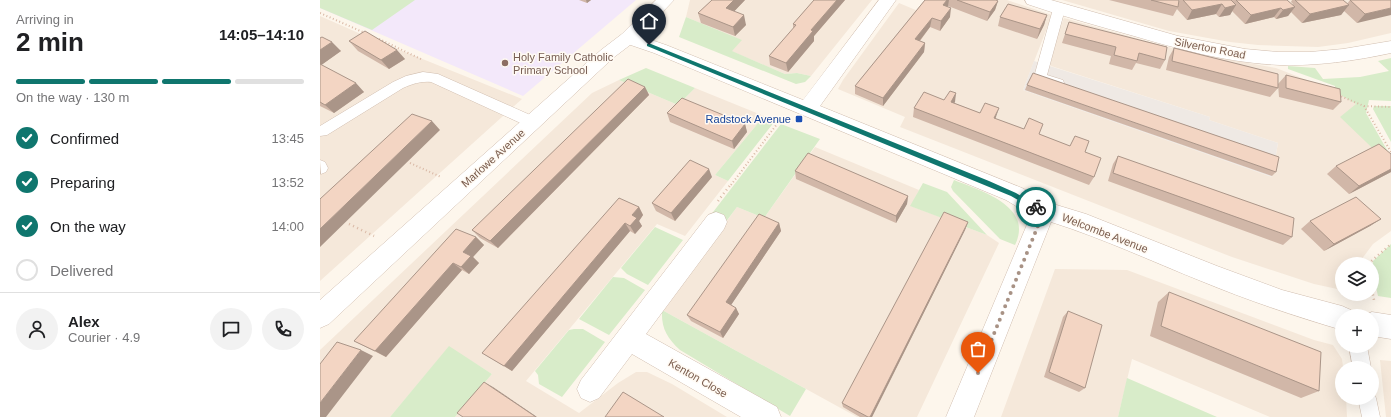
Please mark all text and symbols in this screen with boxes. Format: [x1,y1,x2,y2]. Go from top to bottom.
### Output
pin [632,4,666,45]
icon: home [638,10,660,32]
text: Arriving in [16,12,74,27]
text: 14:05–14:10 [219,26,304,43]
text: 2 min [16,27,84,57]
street label: Silverton Road [1173,35,1247,61]
place label: Holy Family Catholic Primary School [513,51,614,76]
marker: Holy Family Catholic Primary School [500,58,510,68]
text: On the way · 130 m [16,90,129,105]
place label: Radstock Avenue [706,113,791,125]
marker: Radstock Avenue [794,114,804,124]
street label: Marlowe Avenue [459,126,527,190]
icon: check [16,127,38,149]
text: Confirmed [50,130,119,147]
text: 13:45 [271,131,304,146]
icon: check [16,171,38,193]
text: Preparing [50,174,115,191]
text: 13:52 [271,175,304,190]
courier [1016,187,1056,227]
icon: bike [1025,196,1047,218]
street label: Welcombe Avenue [1060,211,1150,255]
icon: check [16,215,38,237]
text: On the way [50,218,126,235]
text: 14:00 [271,219,304,234]
map controls [1335,257,1379,405]
button: layers [1335,257,1379,301]
text: Delivered [50,262,113,279]
button: person [16,308,58,350]
button: chat [210,308,252,350]
button: phone [262,308,304,350]
button: + [1335,309,1379,353]
text: Alex [68,313,100,330]
text: Courier · 4.9 [68,330,140,345]
pin [961,332,995,373]
icon: bag [967,338,989,360]
street label: Kenton Close [666,356,730,400]
button: − [1335,361,1379,405]

